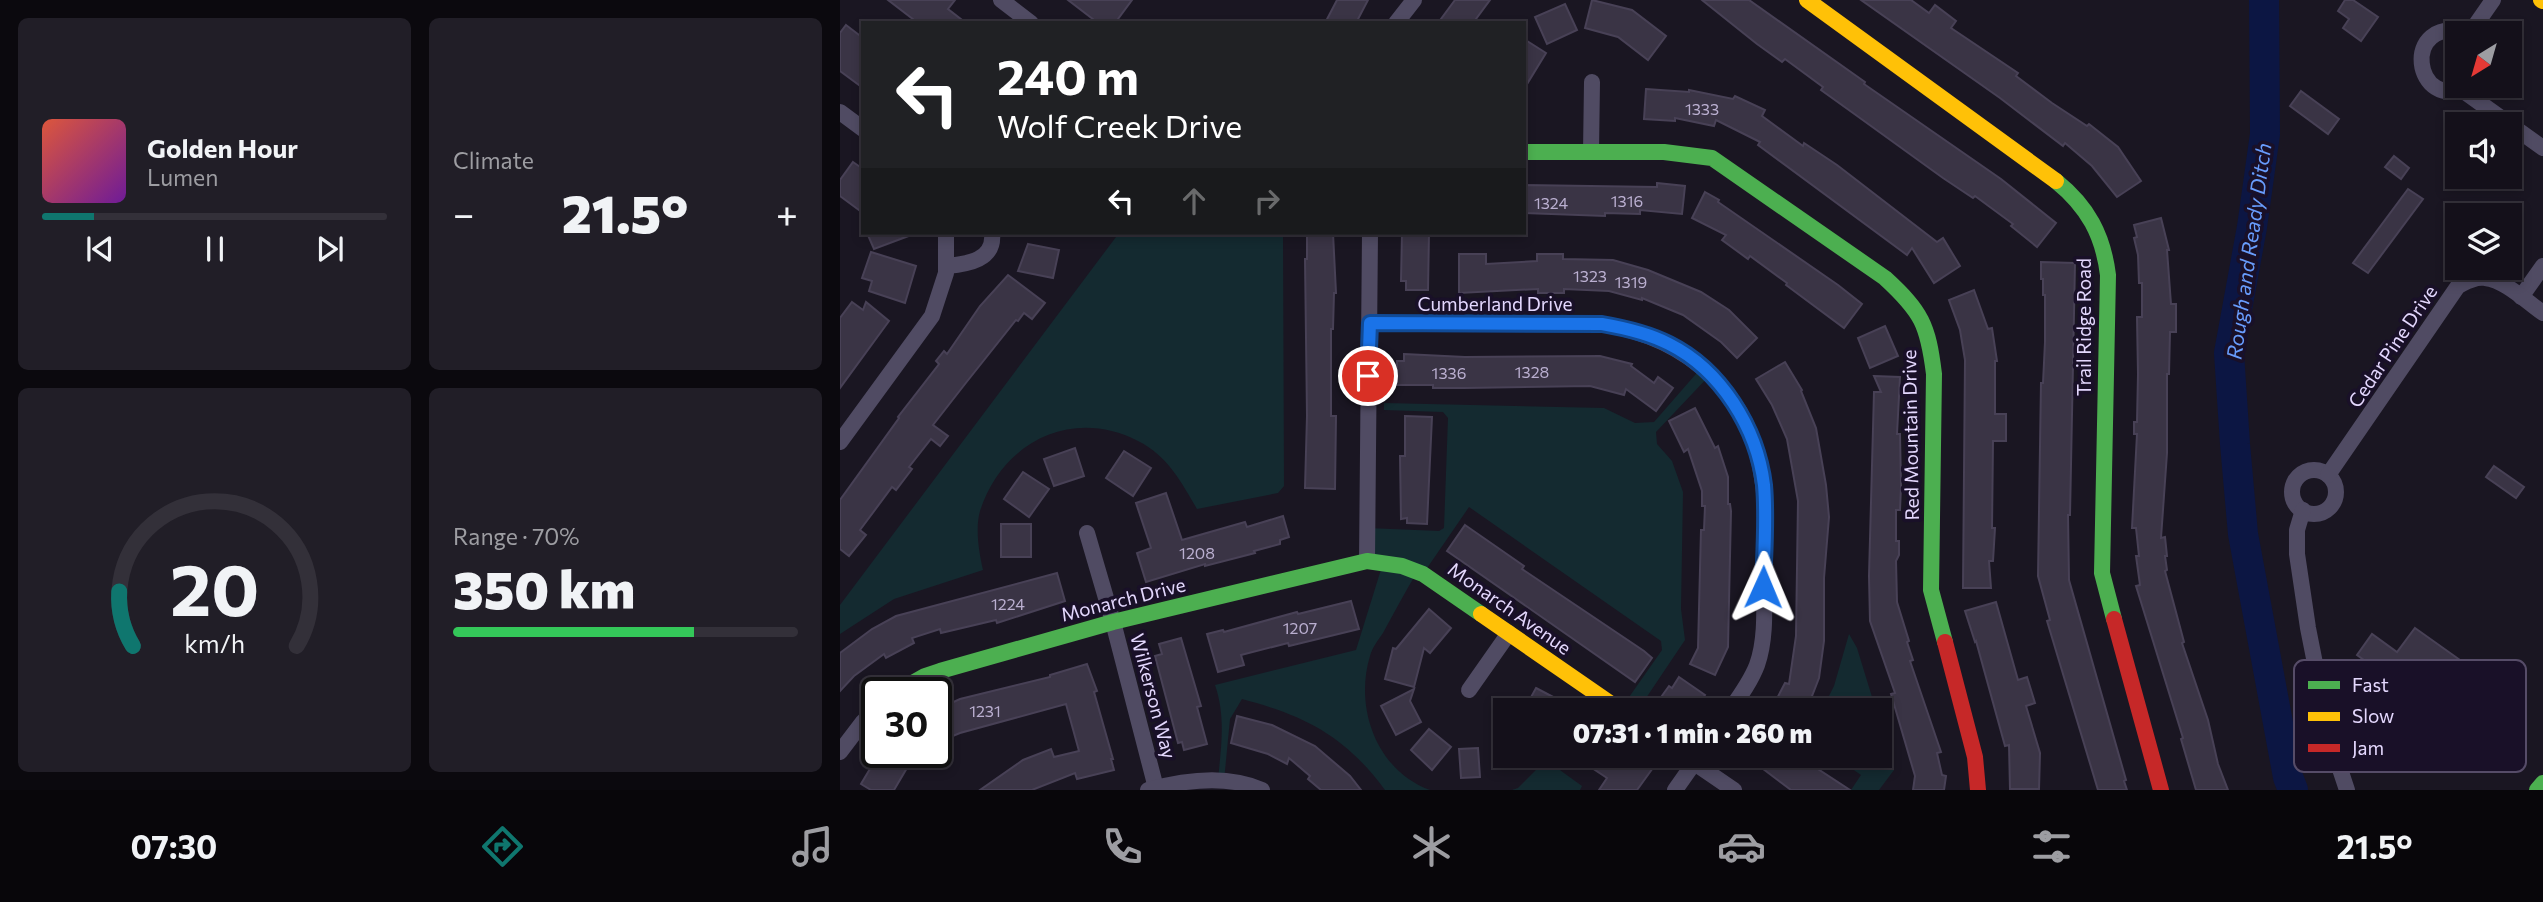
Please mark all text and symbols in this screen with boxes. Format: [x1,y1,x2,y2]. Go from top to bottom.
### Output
north arrow [2445,21,2522,98]
map controls [2445,21,2522,280]
text: 240 m [997,45,1139,105]
icon: left [882,49,973,140]
house number: 1333 [1685,99,1719,118]
text: Wolf Creek Drive [997,105,1242,145]
button: sound [2445,112,2522,189]
text: Golden Hour [147,132,298,163]
water label: Rough and Ready Ditch [2220,141,2276,361]
text: Climate [453,146,534,174]
text: Lumen [147,163,218,191]
text: 21.5° [562,180,688,244]
icon: left [1102,182,1140,220]
icon: ahead [1175,182,1213,220]
icon: right [1248,182,1286,220]
text: − [453,189,475,236]
text: + [776,189,798,236]
house number: 1316 [1611,191,1643,210]
house number: 1324 [1534,193,1568,212]
button: layers [2445,203,2522,280]
icon: previous [81,230,119,268]
icon: pause [196,230,234,268]
icon: next [311,230,349,268]
street label: Trail Ridge Road [2072,258,2095,396]
house number: 1323 [1573,266,1607,285]
house number: 1319 [1615,272,1647,291]
street label: Cedar Pine Drive [2343,281,2441,411]
street label: Cumberland Drive [1417,292,1573,315]
pin [1338,346,1398,406]
street label: Red Mountain Drive [1897,349,1923,521]
icon: arrive [1349,357,1387,395]
house number: 1328 [1515,362,1549,381]
house number: 1336 [1432,363,1466,382]
text: Range · 70% [453,522,580,550]
text: 20 [170,542,259,631]
house number: 1208 [1179,543,1215,562]
position arrow [1726,550,1800,624]
text: 350 km [453,556,635,620]
street label: Monarch Avenue [1444,557,1576,659]
street label: Monarch Drive [1058,572,1188,626]
house number: 1224 [991,594,1025,613]
house number: 1207 [1283,618,1317,637]
text: km/h [184,628,245,658]
street label: Wilkerson Way [1126,631,1182,761]
legend [2294,660,2526,772]
text: Fast [2352,673,2389,696]
speed limit sign: 30 [861,677,952,768]
house number: 1231 [969,701,1001,720]
text: Slow [2352,704,2394,727]
text: 07:31 · 1 min · 260 m [1573,717,1812,748]
text: Jam [2352,736,2384,759]
icon: directions [478,822,527,871]
icon: music [788,822,837,871]
icon: phone [1098,822,1147,871]
icon: climate [1407,822,1456,871]
icon: car [1717,822,1766,871]
icon: filters [2027,822,2076,871]
text: 07:30 [130,826,217,866]
text: 21.5° [2337,826,2413,866]

